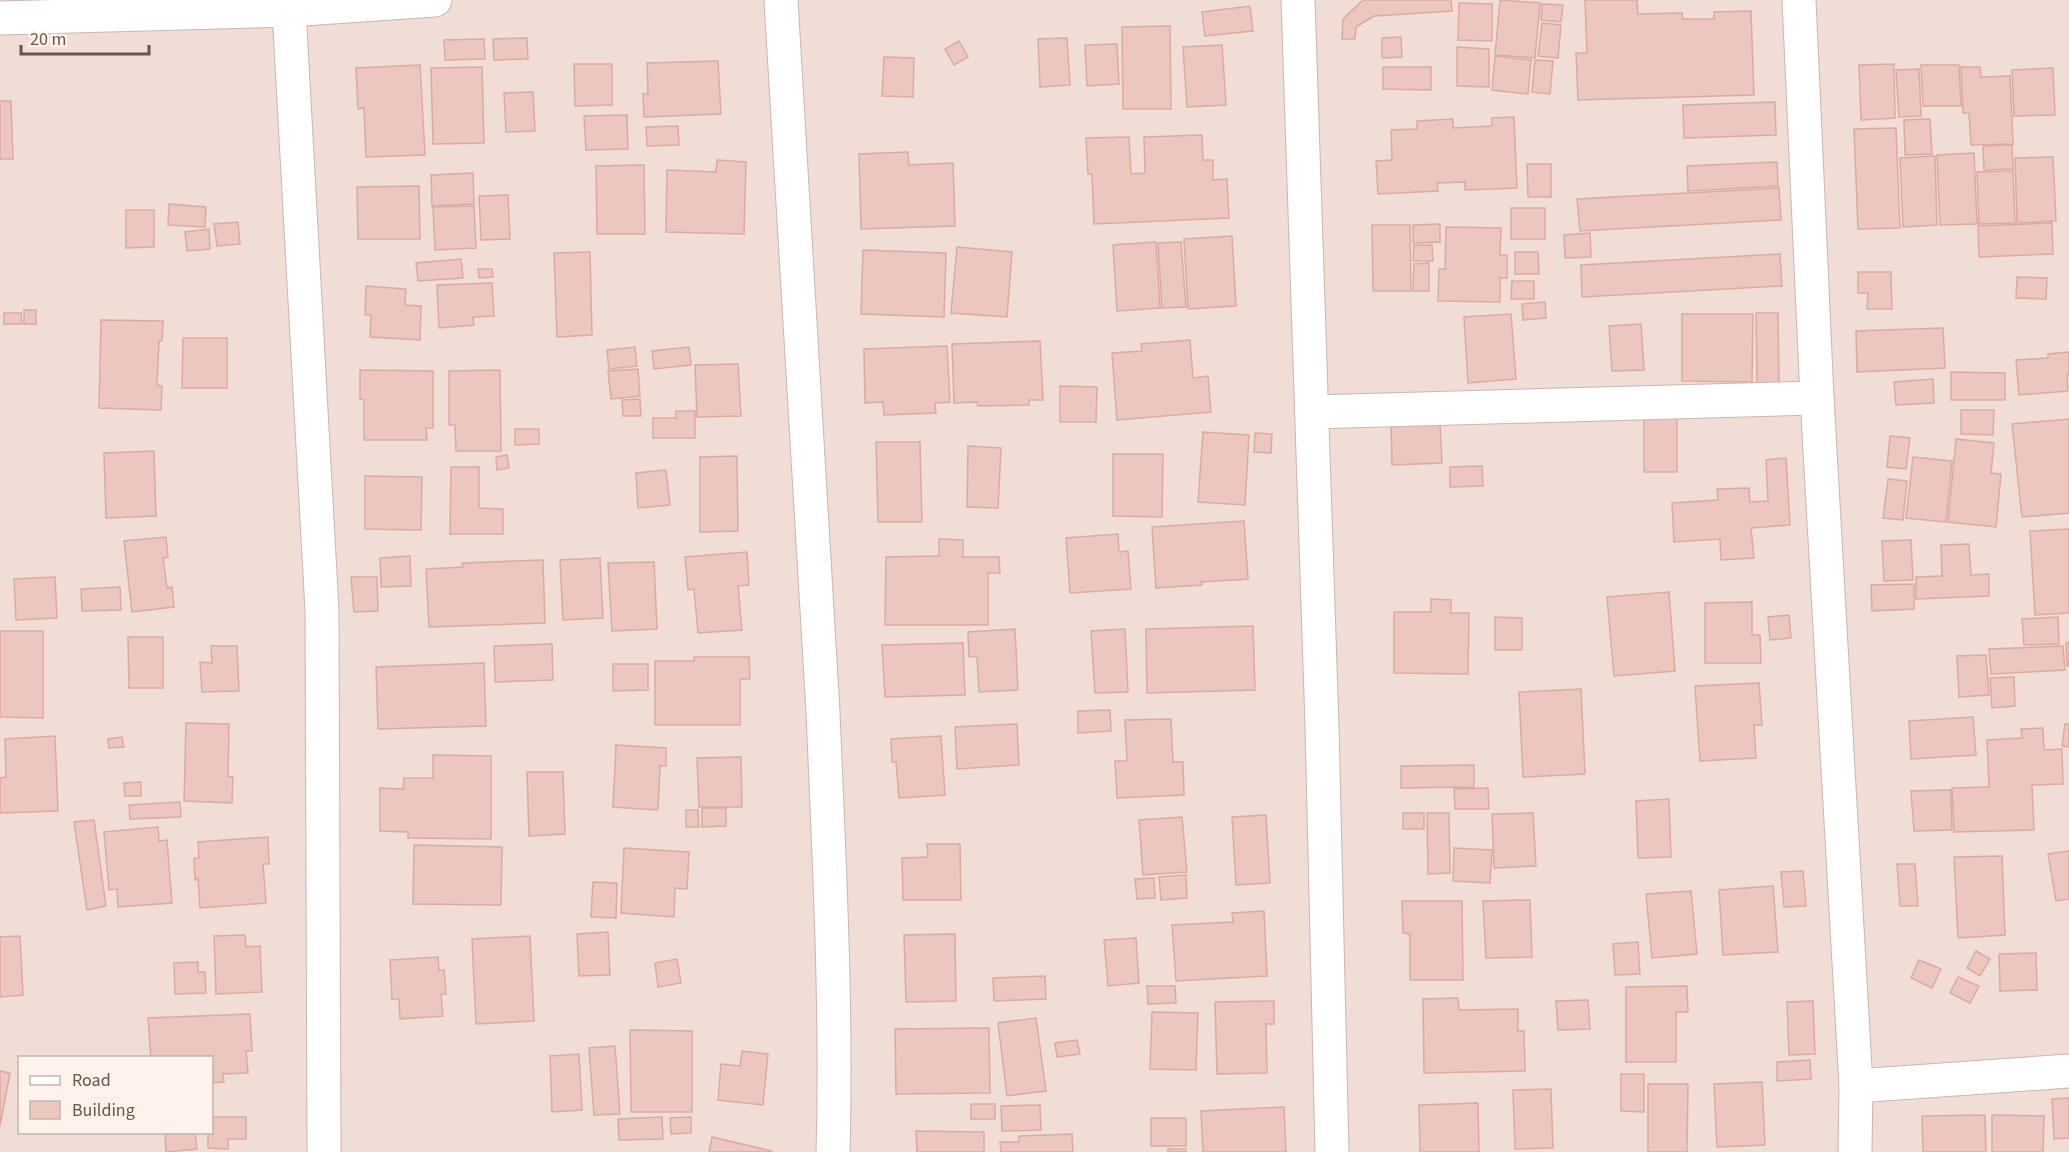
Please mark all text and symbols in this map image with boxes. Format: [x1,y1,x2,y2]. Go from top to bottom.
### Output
scale bar [21,18,148,56]
text: 20 m [30,27,66,52]
legend [18,1056,213,1134]
text: Road [72,1068,111,1093]
text: Building [72,1098,135,1123]

